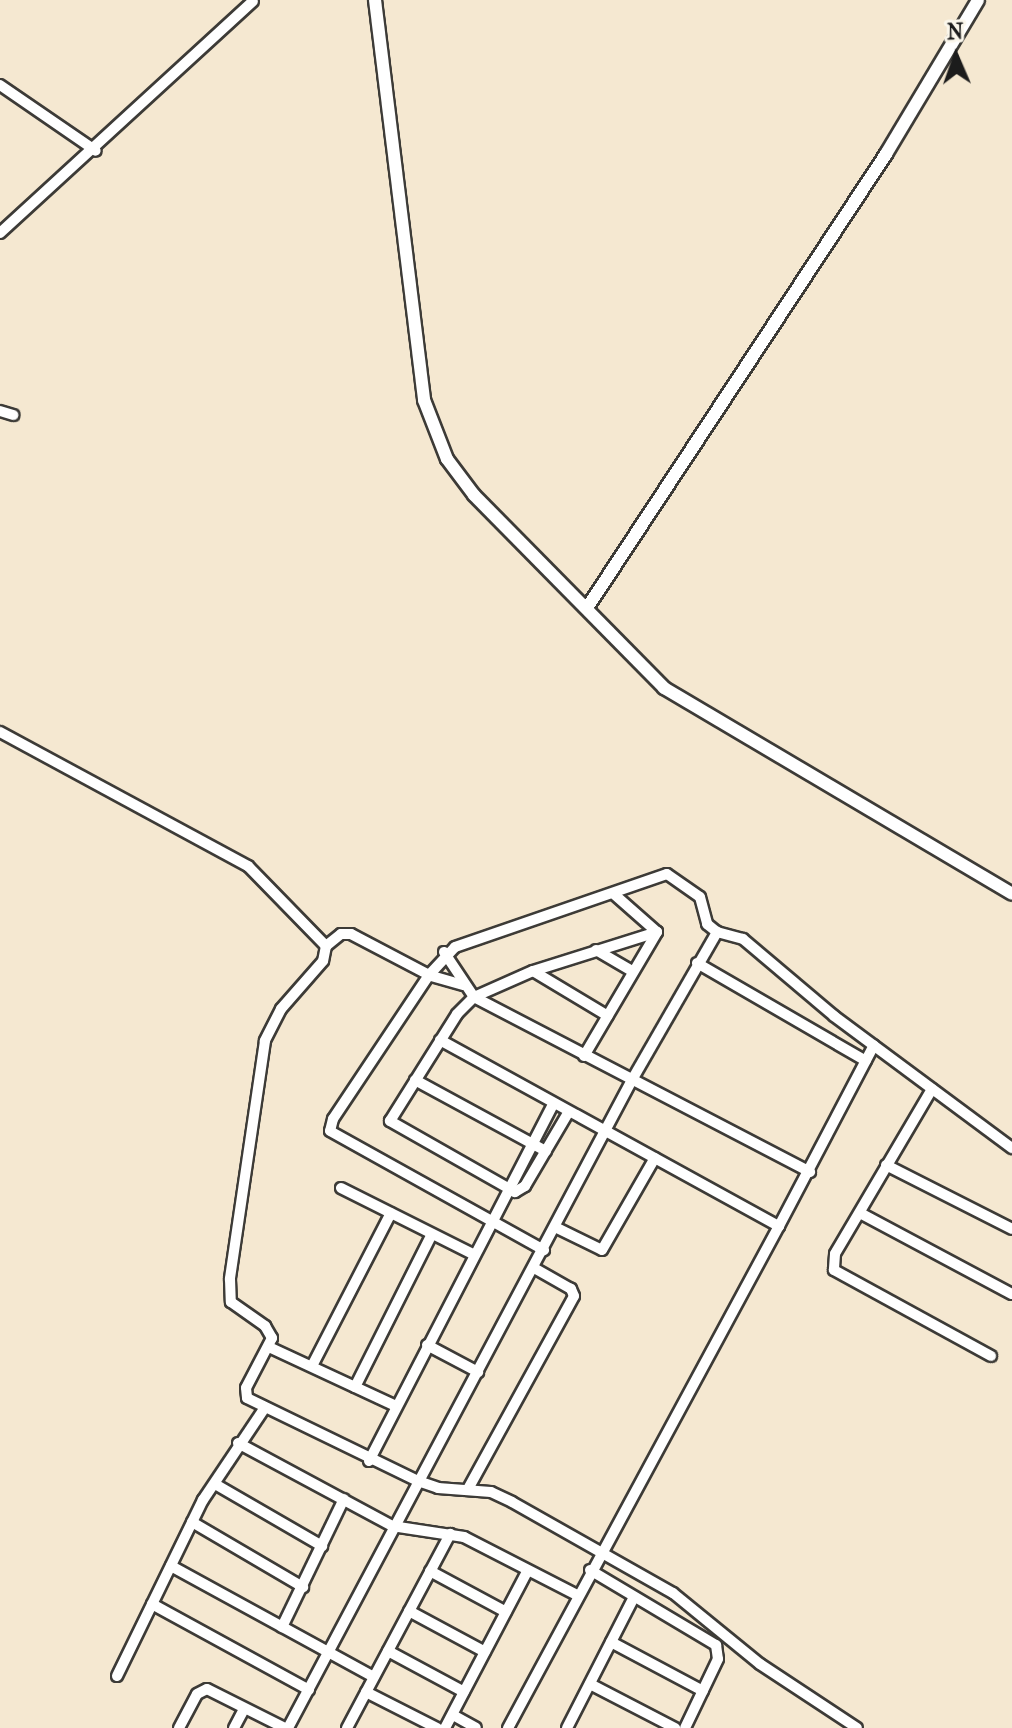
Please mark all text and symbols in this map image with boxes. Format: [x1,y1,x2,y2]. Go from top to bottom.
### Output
north arrow [916,16,996,96]
text: N [946,19,964,45]

